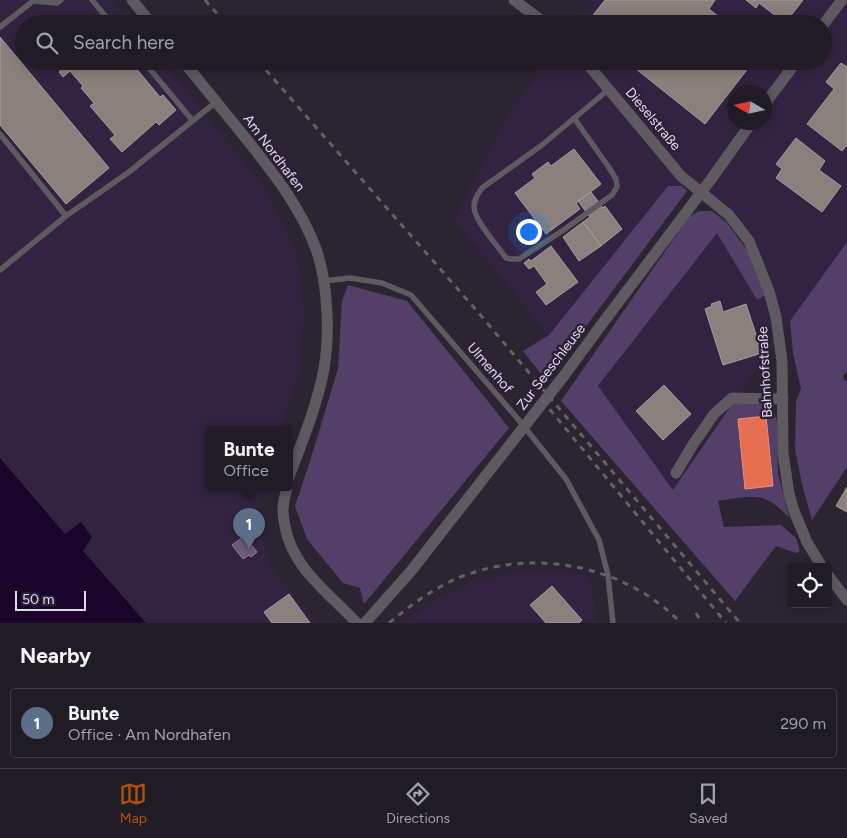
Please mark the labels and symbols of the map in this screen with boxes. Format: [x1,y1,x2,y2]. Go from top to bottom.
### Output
street label: Dieselstraße [622,84,684,154]
north arrow [727,85,772,130]
street label: Am Nordhafen [239,111,309,195]
your location [516,219,542,245]
street label: Zur Seeschleuse [513,320,589,413]
street label: Bahnhofstraße [754,325,776,418]
street label: Ulmenhof [463,339,517,397]
pin: 1 [233,508,265,549]
scale bar [15,588,86,611]

